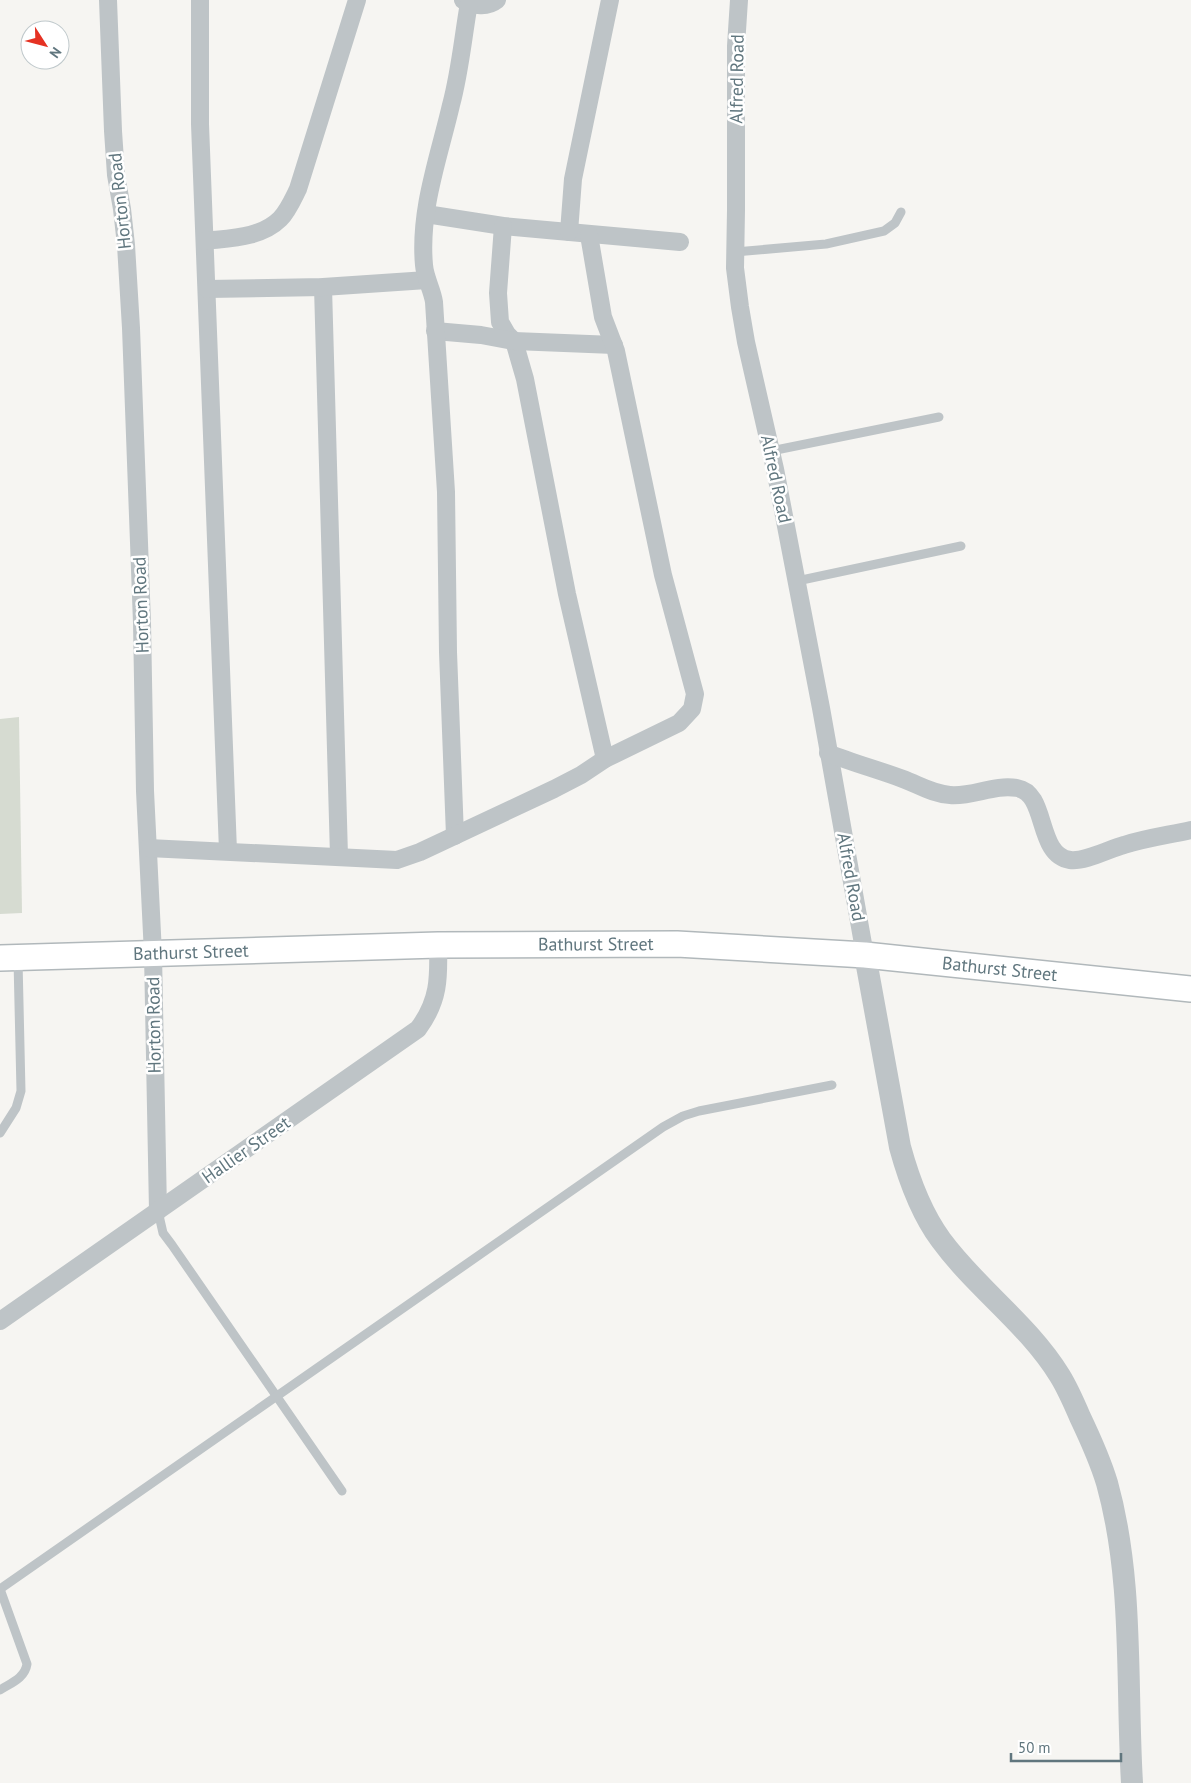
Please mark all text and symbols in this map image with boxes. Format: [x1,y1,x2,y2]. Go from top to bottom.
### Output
north arrow [20,20,70,70]
street label: Alfred Road [724,34,749,124]
text: N [46,44,66,62]
street label: Horton Road [103,152,136,250]
street label: Alfred Road [756,433,797,525]
street label: Horton Road [127,556,154,654]
street label: Alfred Road [832,831,871,923]
street label: Bathurst Street [538,932,654,956]
street label: Bathurst Street [133,939,249,965]
street label: Bathurst Street [941,951,1059,986]
street label: Horton Road [141,976,166,1074]
street label: Hallier Street [197,1111,294,1188]
scale bar [1011,1730,1121,1762]
text: 50 m [1018,1738,1051,1757]

